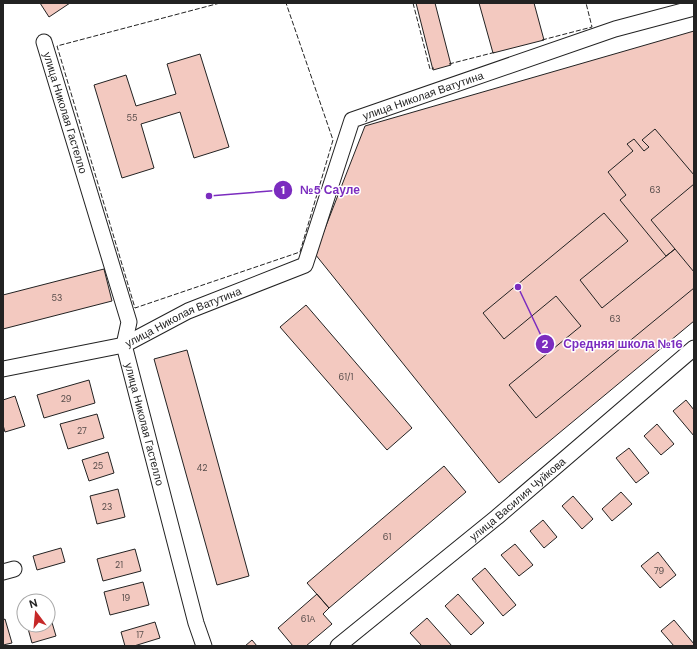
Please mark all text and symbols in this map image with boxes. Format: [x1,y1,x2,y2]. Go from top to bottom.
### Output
street label: улица Николая Гастелло [40,50,91,175]
street label: улица Николая Ватутина [361,68,486,123]
house number: 55 [127,112,137,124]
callout: №5 Сауле [273,178,368,202]
text: 1 [281,182,285,198]
text: №5 Сауле [300,182,360,198]
house number: 63 [650,184,660,196]
street label: улица Николая Ватутина [123,283,244,350]
house number: 53 [52,292,62,304]
house number: 63 [610,313,620,325]
callout: Средняя школа №16 [535,332,691,356]
text: 2 [542,336,549,352]
text: Средняя школа №16 [563,336,683,352]
street label: улица Николая Гастелло [122,361,167,487]
house number: 61/1 [339,371,354,383]
house number: 29 [61,393,72,405]
house number: 27 [77,425,87,437]
street label: улица Василия Чуйкова [466,454,569,544]
house number: 25 [93,460,103,472]
house number: 42 [197,462,207,474]
house number: 23 [102,501,112,513]
house number: 61 [383,531,391,543]
house number: 21 [115,559,123,571]
house number: 79 [654,565,664,577]
house number: 19 [122,592,131,604]
north arrow [16,593,56,633]
text: N [27,596,39,611]
house number: 61А [301,613,315,625]
house number: 17 [136,629,144,641]

